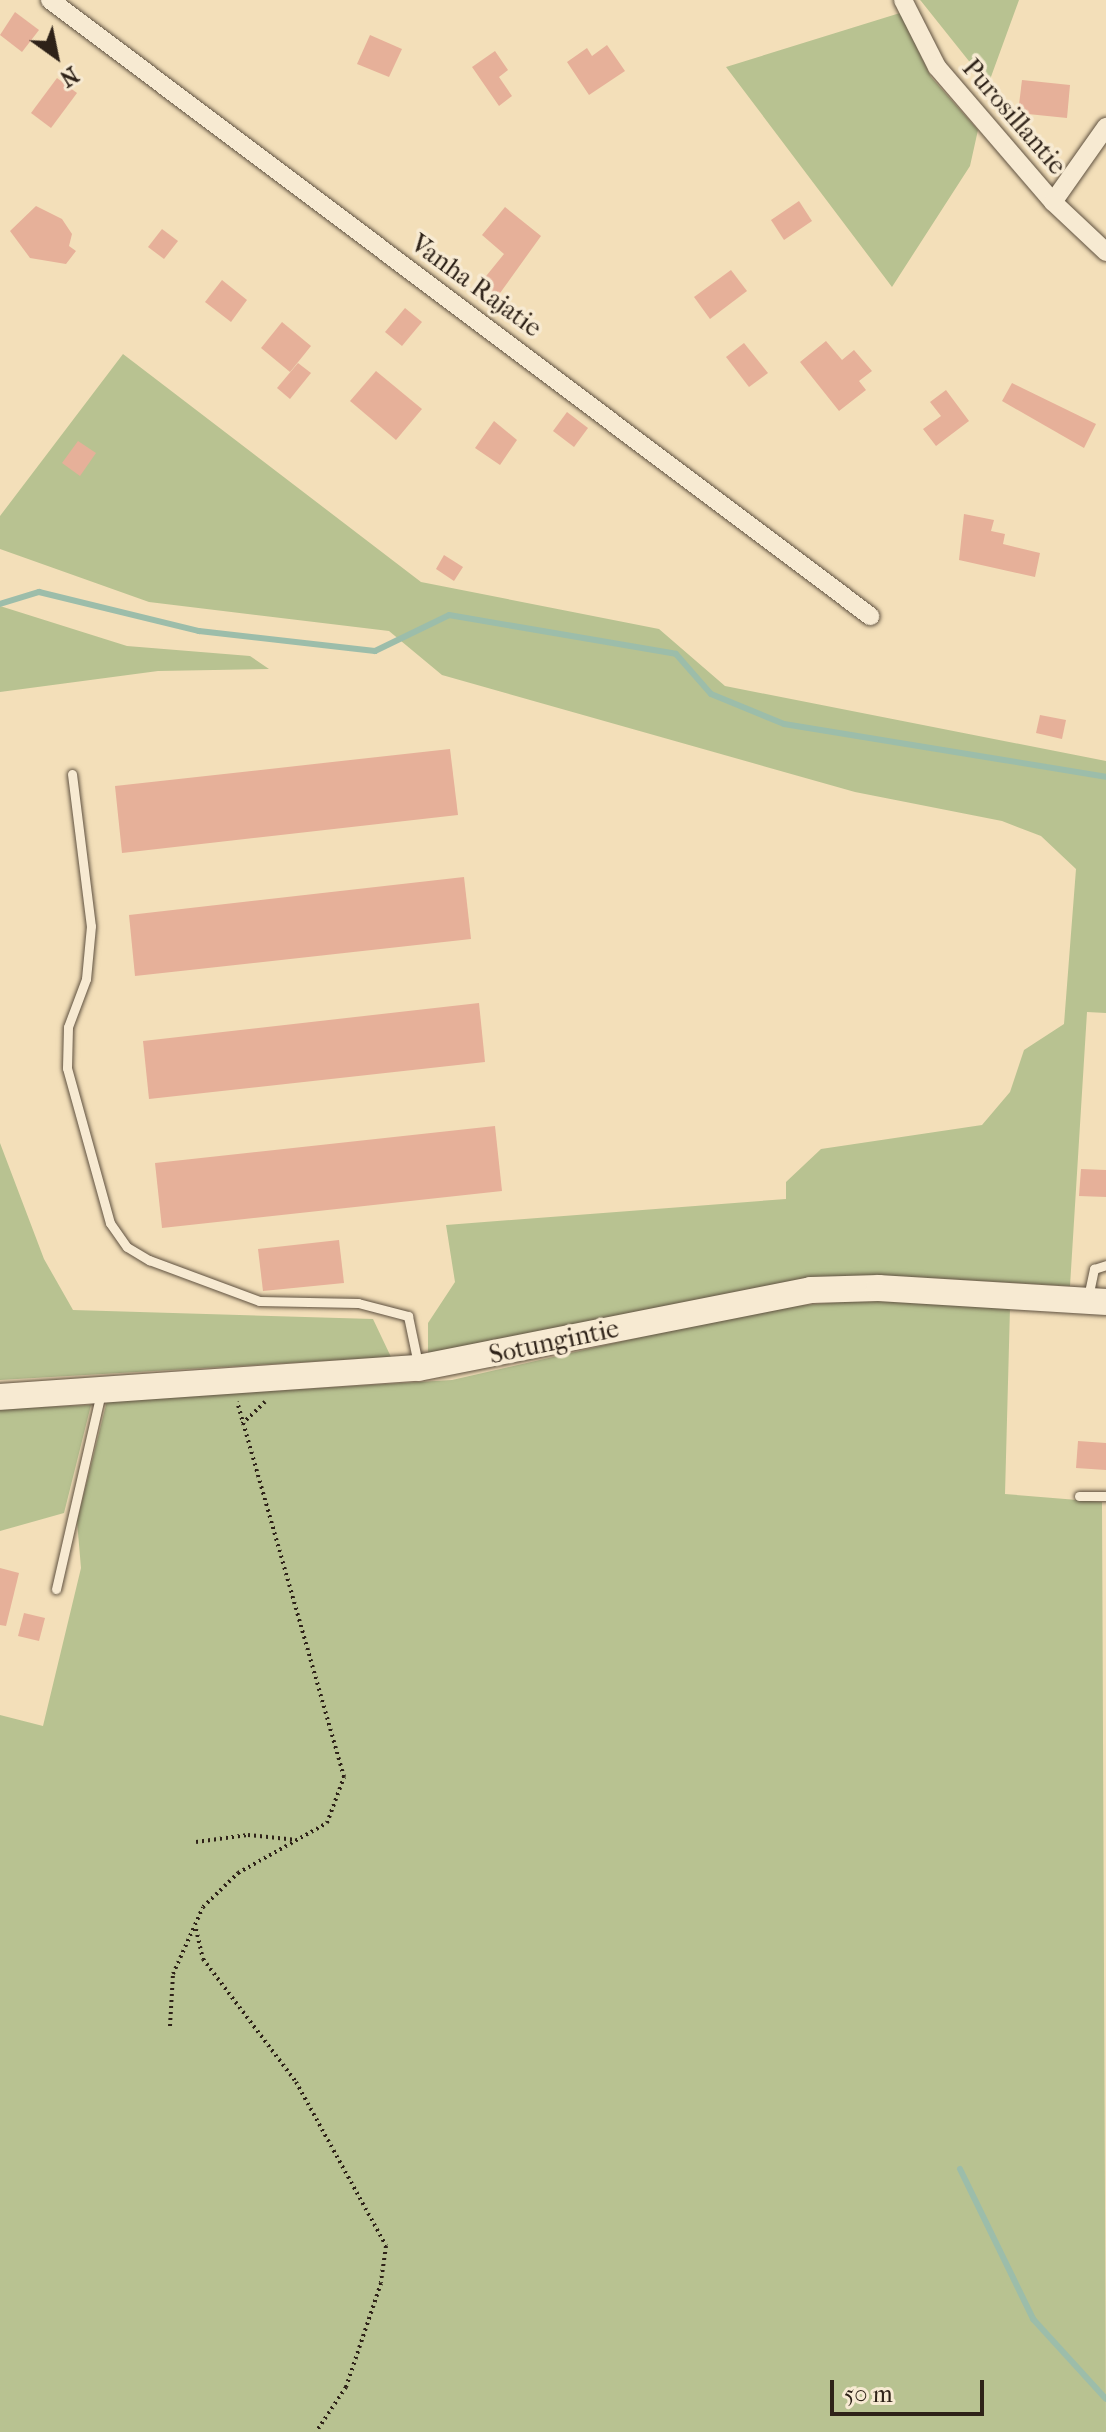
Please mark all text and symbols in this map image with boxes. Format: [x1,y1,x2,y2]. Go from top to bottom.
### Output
north arrow [16,16,96,96]
street label: Purosillantie [955,53,1073,181]
text: N [55,61,83,92]
street label: Vanha Rajatie [404,228,548,344]
street label: Sotungintie [486,1313,622,1371]
scale bar [834,2364,988,2414]
text: 50 m [844,2380,893,2408]

